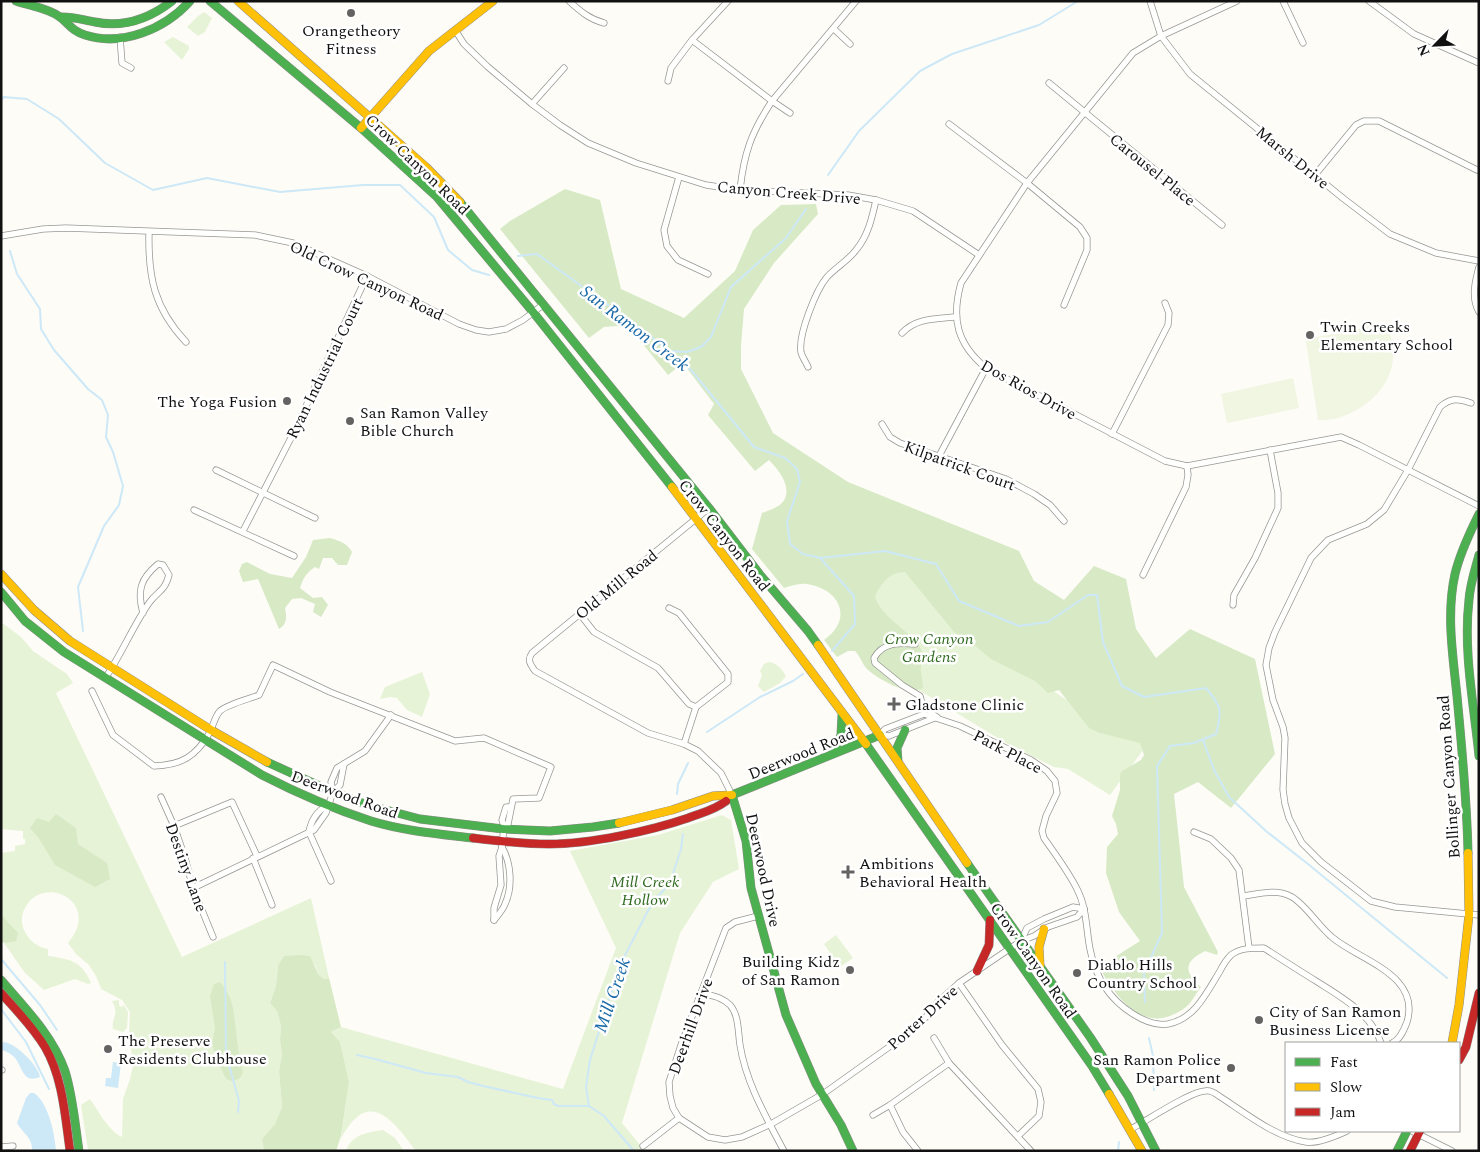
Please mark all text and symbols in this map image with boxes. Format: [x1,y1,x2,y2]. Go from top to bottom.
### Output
marker: Orangetheory Fitness [345,7,357,19]
place label: Orangetheory Fitness [302,19,401,61]
north arrow [1410,20,1460,70]
text: N [1412,41,1435,60]
street label: Crow Canyon Road [360,109,475,221]
street label: Marsh Drive [1250,120,1334,195]
street label: Carousel Place [1104,127,1201,212]
street label: Canyon Creek Drive [716,175,862,211]
street label: Old Crow Canyon Road [286,235,448,327]
water label: San Ramon Creek [574,278,695,379]
street label: Ryan Industrial Court [280,293,370,443]
place label: Twin Creeks Elementary School [1320,315,1453,357]
marker: Twin Creeks Elementary School [1304,329,1316,341]
street label: Dos Rios Drive [976,354,1081,426]
place label: The Yoga Fusion [157,390,277,414]
marker: The Yoga Fusion [281,395,293,407]
place label: San Ramon Valley Bible Church [360,401,489,443]
marker: San Ramon Valley Bible Church [344,415,356,427]
street label: Kilpatrick Court [901,435,1019,497]
street label: Crow Canyon Road [673,474,776,597]
street label: Old Mill Road [570,544,663,626]
park label: Crow Canyon Gardens [885,627,974,669]
place label: Gladstone Clinic [905,693,1024,717]
street label: Bollinger Canyon Road [1431,694,1467,860]
marker: Gladstone Clinic [887,697,901,711]
street label: Deerwood Road [745,722,858,786]
street label: Park Place [969,724,1046,780]
street label: Deerwood Road [288,764,402,826]
street label: Deerwood Drive [739,811,787,929]
street label: Destiny Lane [159,819,213,915]
place label: Ambitions Behavioral Health [859,852,987,894]
marker: Ambitions Behavioral Health [841,865,855,879]
park label: Mill Creek Hollow [611,870,680,912]
street label: Crow Canyon Road [984,898,1082,1024]
place label: Building Kidz of San Ramon [742,950,840,992]
place label: Diablo Hills Country School [1087,953,1197,995]
water label: Mill Creek [587,954,638,1036]
marker: Building Kidz of San Ramon [844,964,856,976]
marker: Diablo Hills Country School [1071,967,1083,979]
street label: Deerhill Drive [662,975,720,1078]
street label: Porter Drive [882,979,963,1056]
place label: City of San Ramon Business License [1269,1000,1401,1042]
marker: City of San Ramon Business License [1253,1014,1265,1026]
place label: The Preserve Residents Clubhouse [118,1029,267,1071]
legend [1285,1042,1460,1132]
marker: The Preserve Residents Clubhouse [102,1043,114,1055]
place label: San Ramon Police Department [1093,1048,1221,1090]
text: Fast [1330,1051,1358,1074]
marker: San Ramon Police Department [1225,1062,1237,1074]
text: Slow [1330,1076,1362,1099]
text: Jam [1330,1101,1356,1124]

